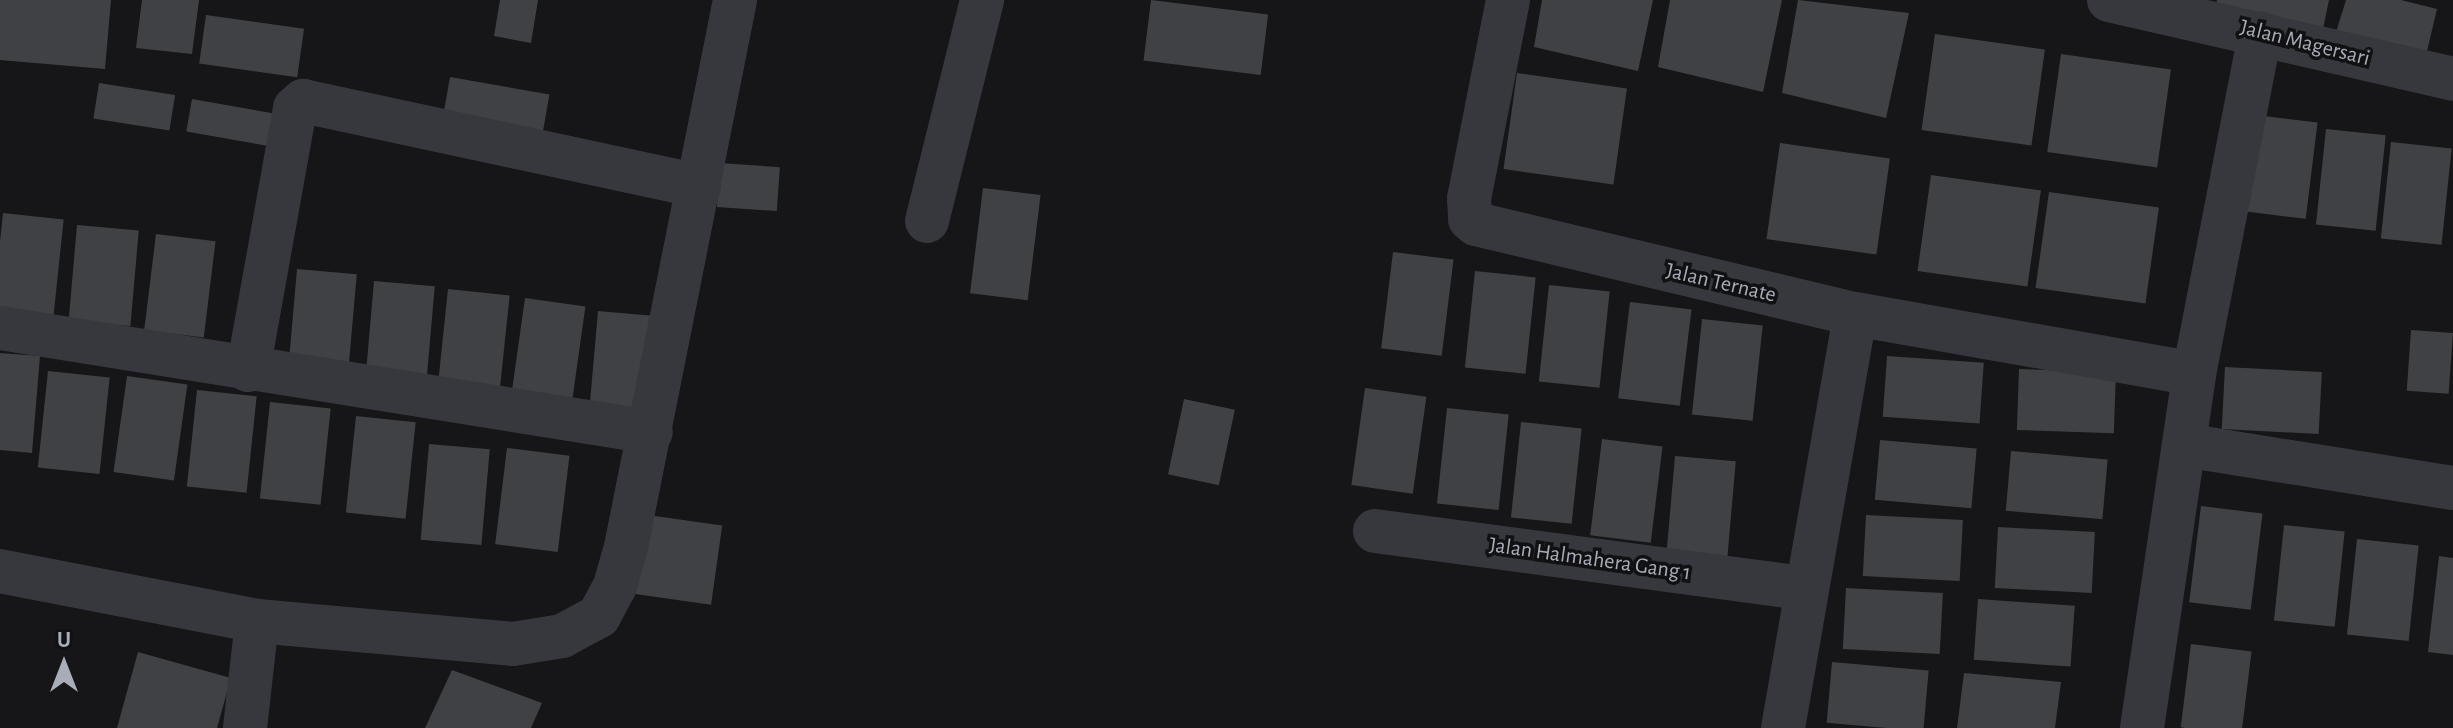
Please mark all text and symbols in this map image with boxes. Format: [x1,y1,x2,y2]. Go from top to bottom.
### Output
street label: Jalan Magersari [2237,14,2373,72]
street label: Jalan Ternate [1664,258,1778,308]
street label: Jalan Halmahera Gang 1 [1487,532,1693,586]
north arrow [24,624,104,704]
text: U [57,629,71,651]

